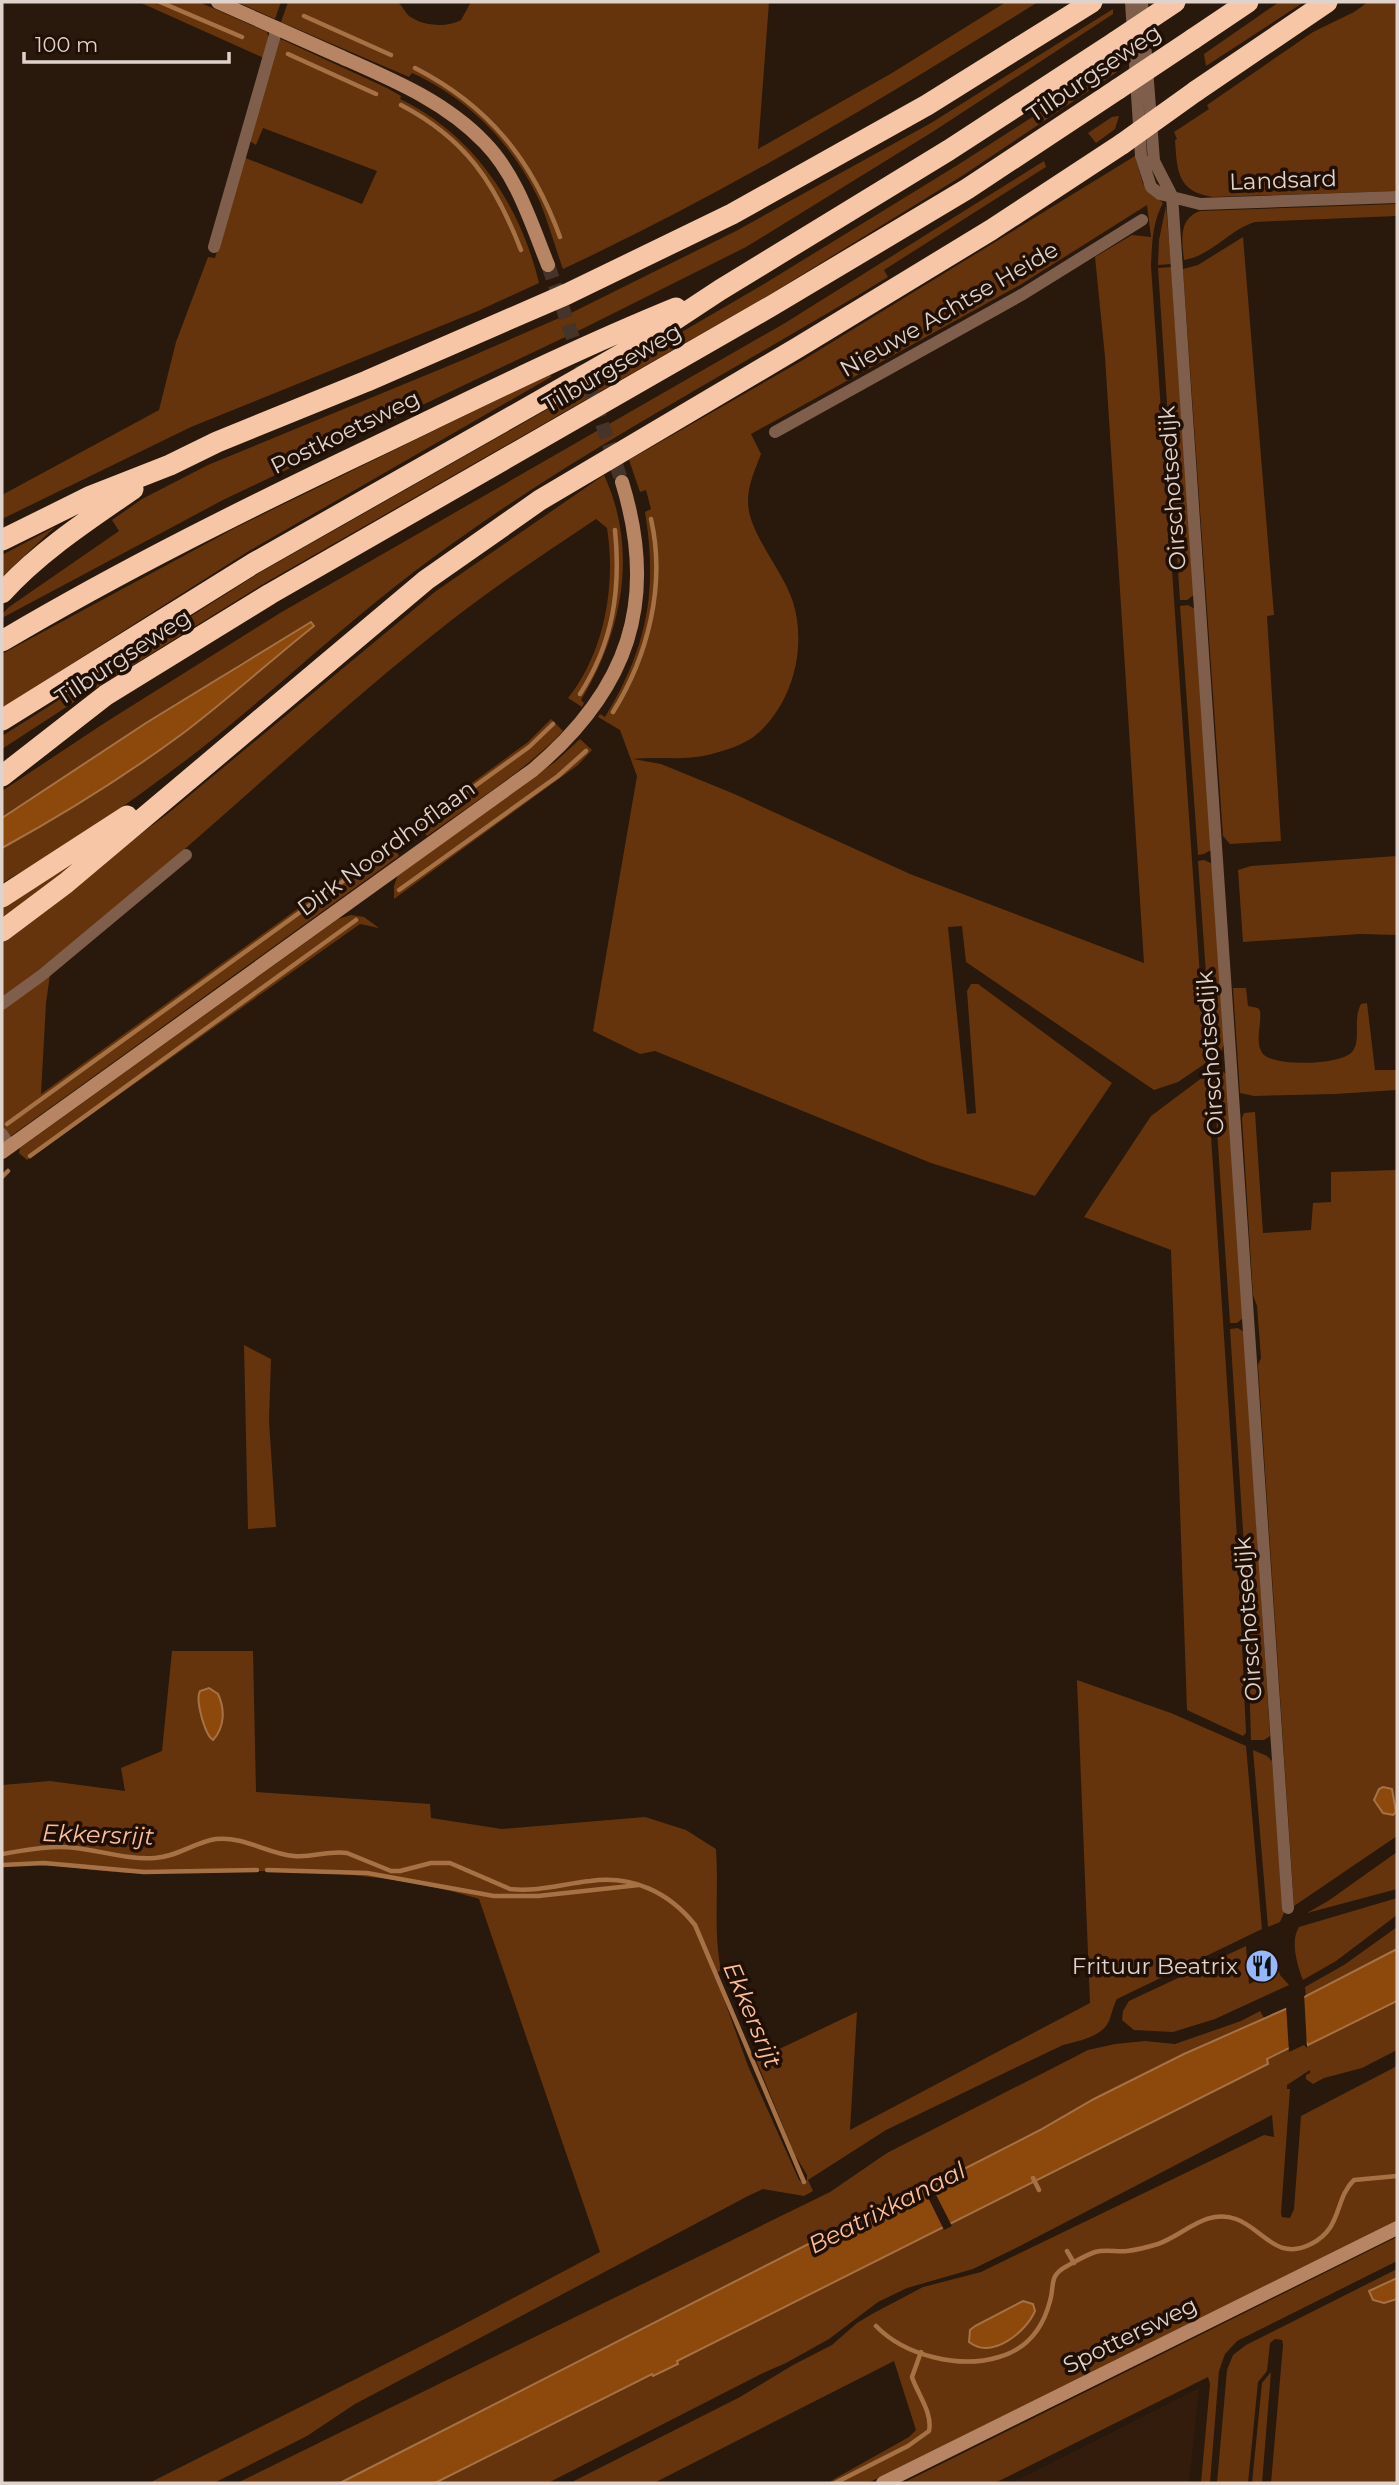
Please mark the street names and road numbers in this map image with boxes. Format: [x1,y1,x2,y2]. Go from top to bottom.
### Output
street label: Tilburgseweg [1022,18,1166,128]
street label: Landsard [1229,164,1337,196]
street label: Nieuwe Achtse Heide [835,235,1063,383]
street label: Tilburgseweg [538,317,686,419]
street label: Postkoetsweg [266,384,424,480]
street label: Oirschotsedijk [1152,405,1192,571]
street label: Tilburgseweg [50,603,196,711]
street label: Dirk Noordhoflaan [292,774,480,922]
street label: Oirschotsedijk [1190,970,1230,1136]
street label: Oirschotsedijk [1228,1536,1268,1702]
street label: Spottersweg [1058,2290,1202,2380]

